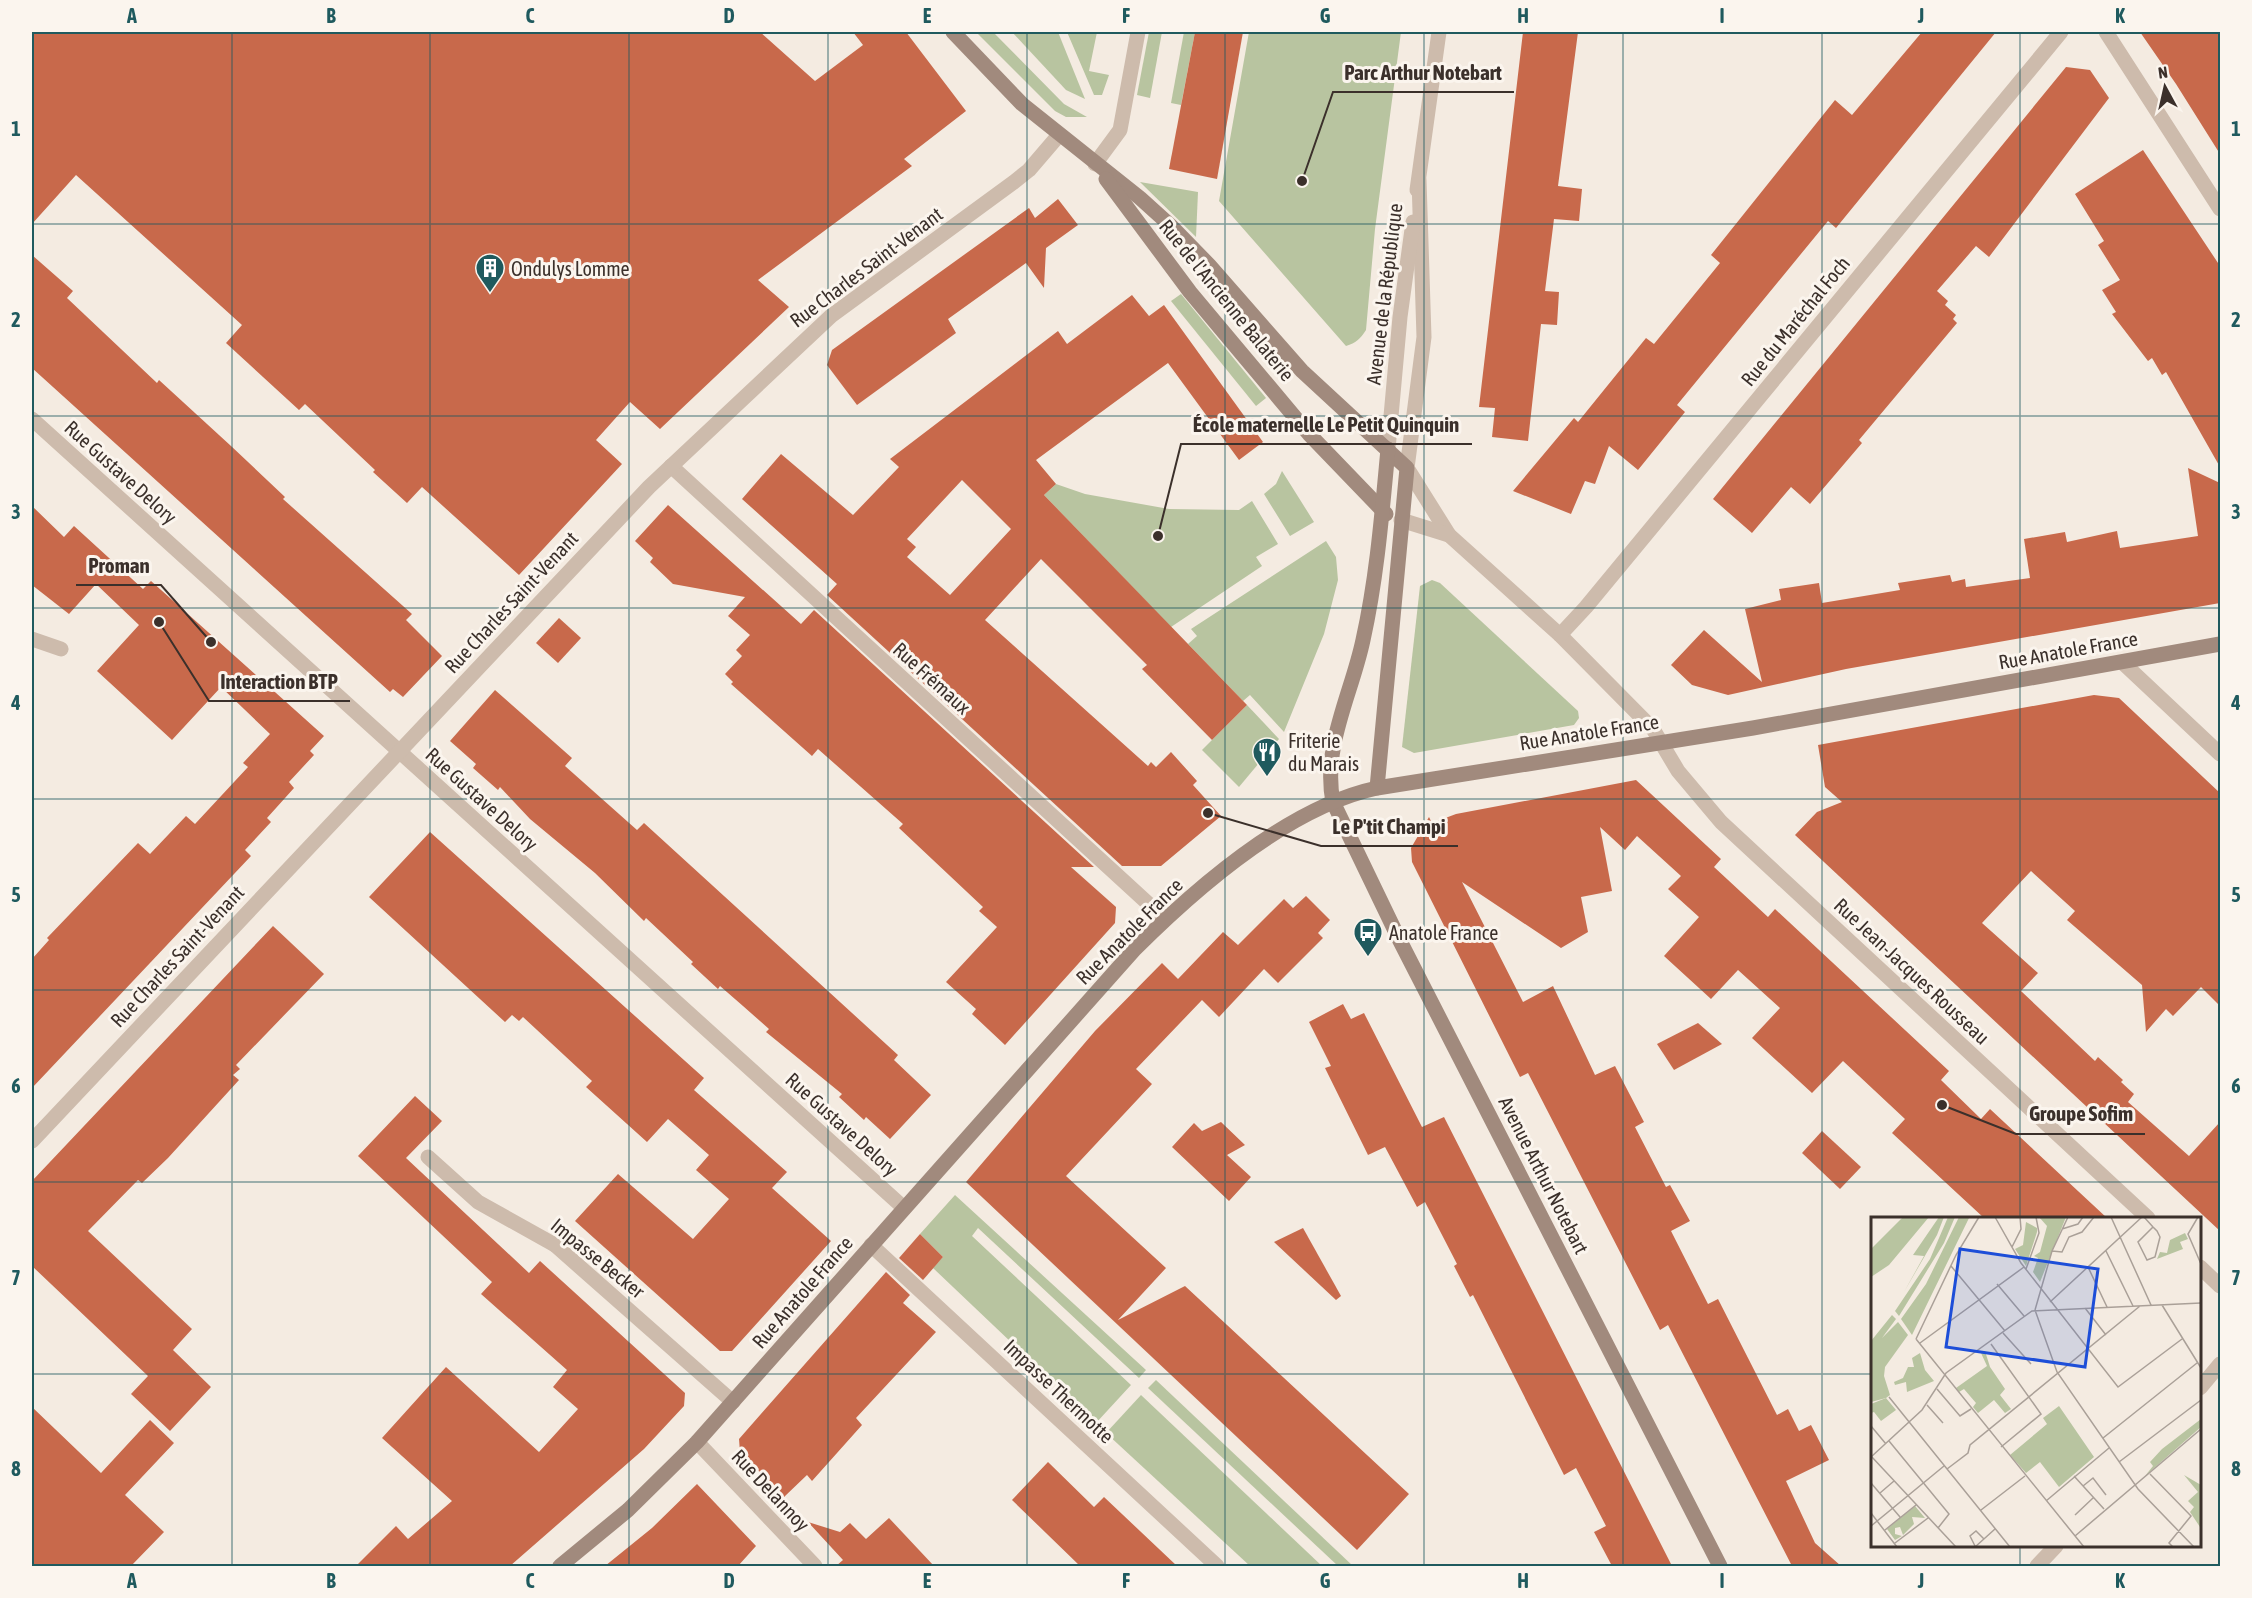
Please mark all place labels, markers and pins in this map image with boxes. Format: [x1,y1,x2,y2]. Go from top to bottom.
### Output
callout: Parc Arthur Notebart [1333,53,1514,92]
building icon: Ondulys Lomme [474,252,506,294]
place label: Ondulys Lomme [511,257,630,280]
callout: École maternelle Le Petit Quinquin [1181,405,1472,444]
callout: Proman [76,546,161,585]
callout: Interaction BTP [209,662,350,701]
place label: Friterie du Marais [1288,729,1359,775]
restaurant icon: Friterie du Marais [1251,736,1283,778]
callout: Le P'tit Champi [1321,807,1458,846]
bus stop icon: Anatole France [1352,916,1384,958]
place label: Anatole France [1389,921,1498,944]
callout: Groupe Sofim [2016,1095,2145,1134]

